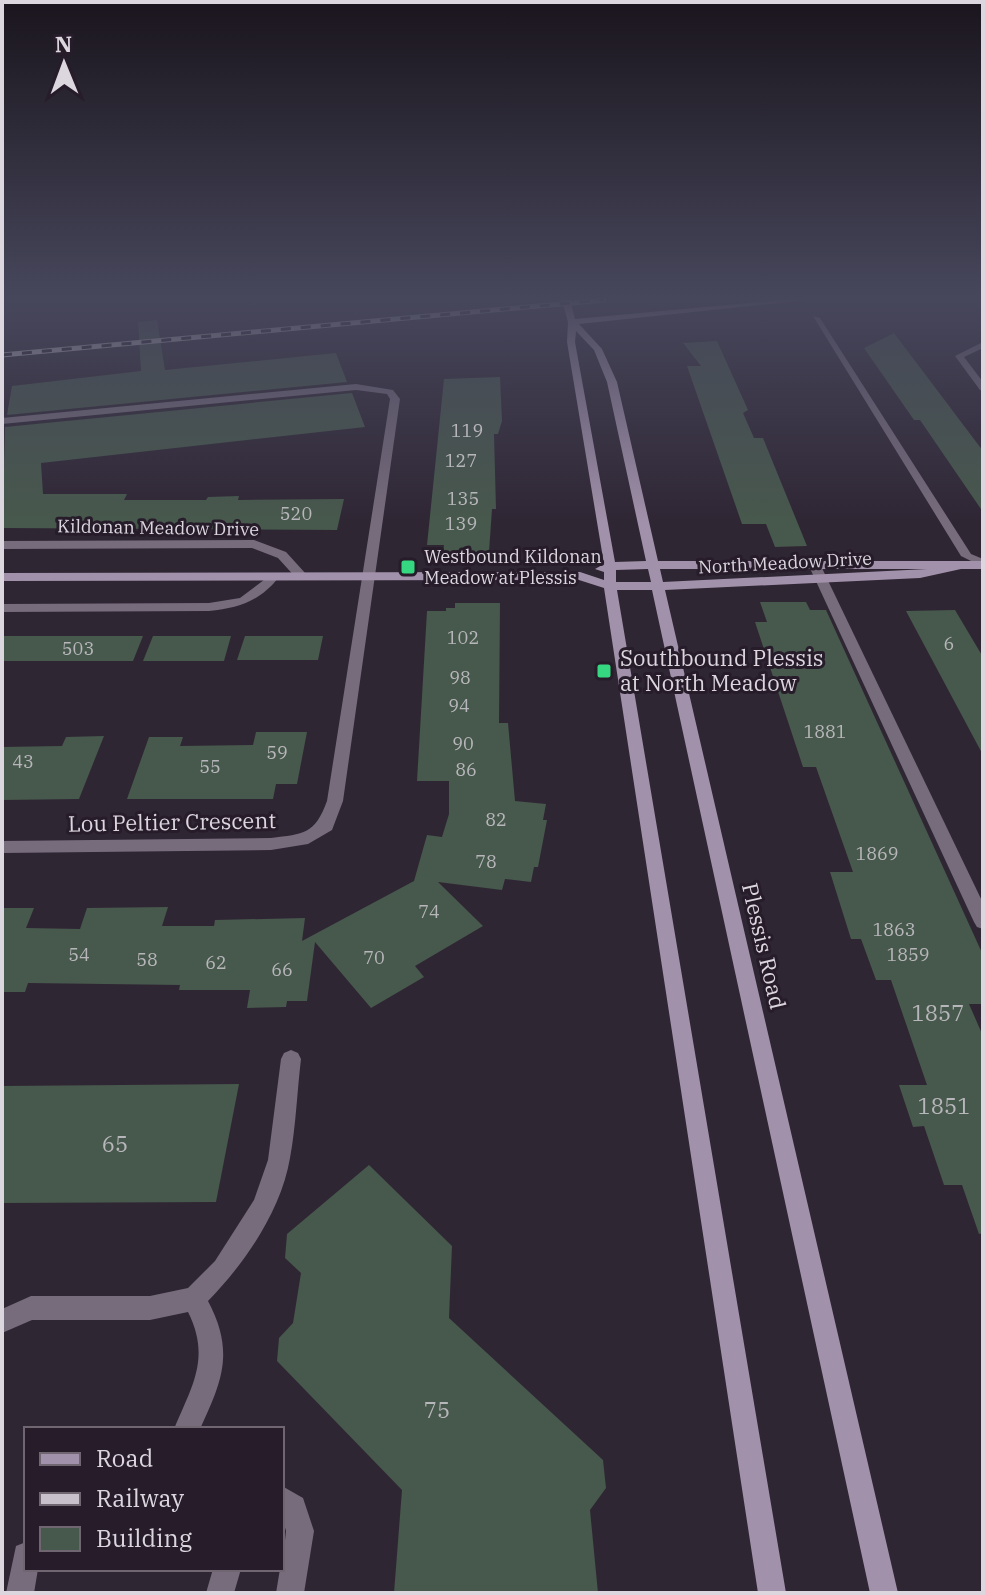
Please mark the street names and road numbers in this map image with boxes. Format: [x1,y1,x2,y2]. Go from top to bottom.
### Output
street label: Kildonan Meadow Drive [57,514,259,541]
street label: North Meadow Drive [698,546,872,579]
street label: Lou Peltier Crescent [68,805,277,838]
street label: Plessis Road [736,880,793,1012]

